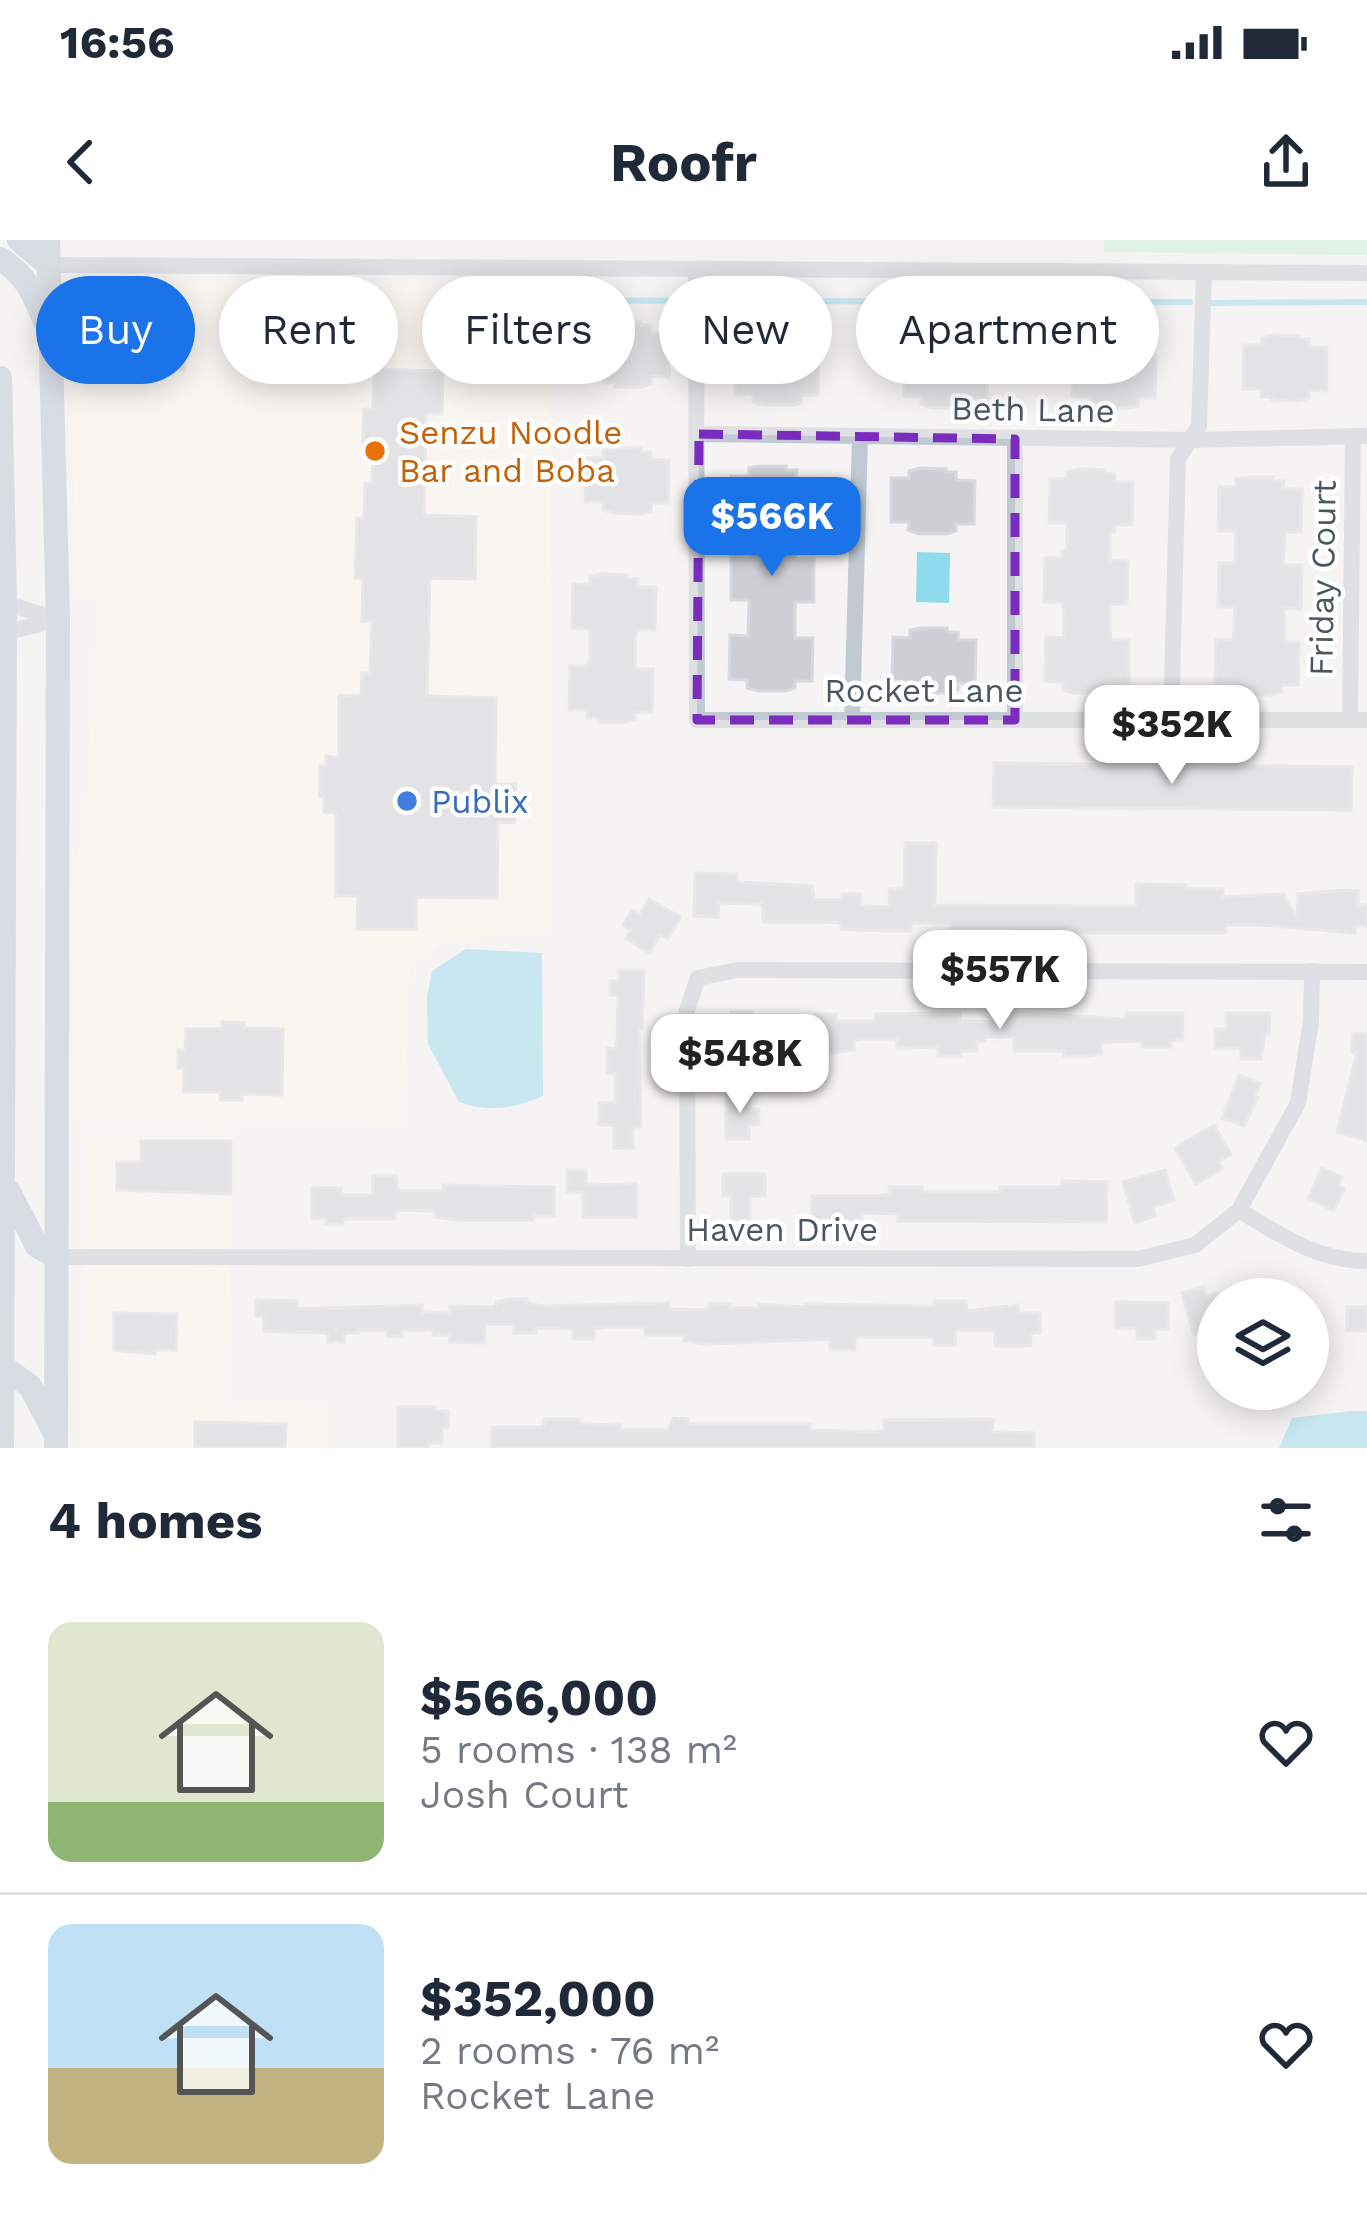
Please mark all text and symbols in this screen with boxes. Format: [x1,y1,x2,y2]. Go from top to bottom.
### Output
text: 16:56 [60,16,175,69]
icon: back [48,129,114,195]
icon: share [1253,129,1319,195]
text: Roofr [610,131,757,194]
chip: Buy [36,276,195,384]
chip: Rent [219,276,398,384]
chip: Filters [422,276,635,384]
chip: New [659,276,832,384]
chip: Apartment [856,276,1159,384]
street label: Beth Lane [951,389,1115,430]
place label: Senzu Noodle Bar and Boba [399,413,622,490]
marker: Senzu Noodle Bar and Boba [362,438,388,464]
pin: $566K [688,477,856,579]
street label: Friday Court [1301,480,1344,676]
text: $566K [711,493,833,538]
street label: Rocket Lane [824,671,1024,710]
pin: $352K [1088,685,1256,787]
text: $352K [1111,701,1233,746]
place label: Publix [431,782,529,821]
marker: Publix [394,788,420,814]
pin: $557K [916,930,1084,1032]
text: $557K [940,946,1060,991]
pin: $548K [656,1014,824,1116]
text: $548K [678,1030,802,1075]
street label: Haven Drive [686,1210,878,1249]
map controls [1197,1278,1329,1410]
button: layers [1197,1278,1329,1410]
icon: filters [1253,1487,1319,1553]
text: 4 homes [48,1491,262,1550]
text: $566,000 [420,1668,658,1727]
icon: home [144,1670,288,1814]
icon: heart [1253,1709,1319,1775]
text: 5 rooms · 138 m² [420,1727,737,1772]
text: Josh Court [420,1772,628,1817]
text: $352,000 [420,1969,656,2028]
icon: home [144,1972,288,2116]
icon: heart [1253,2011,1319,2077]
text: 2 rooms · 76 m² [420,2028,719,2073]
text: Rocket Lane [420,2073,656,2118]

